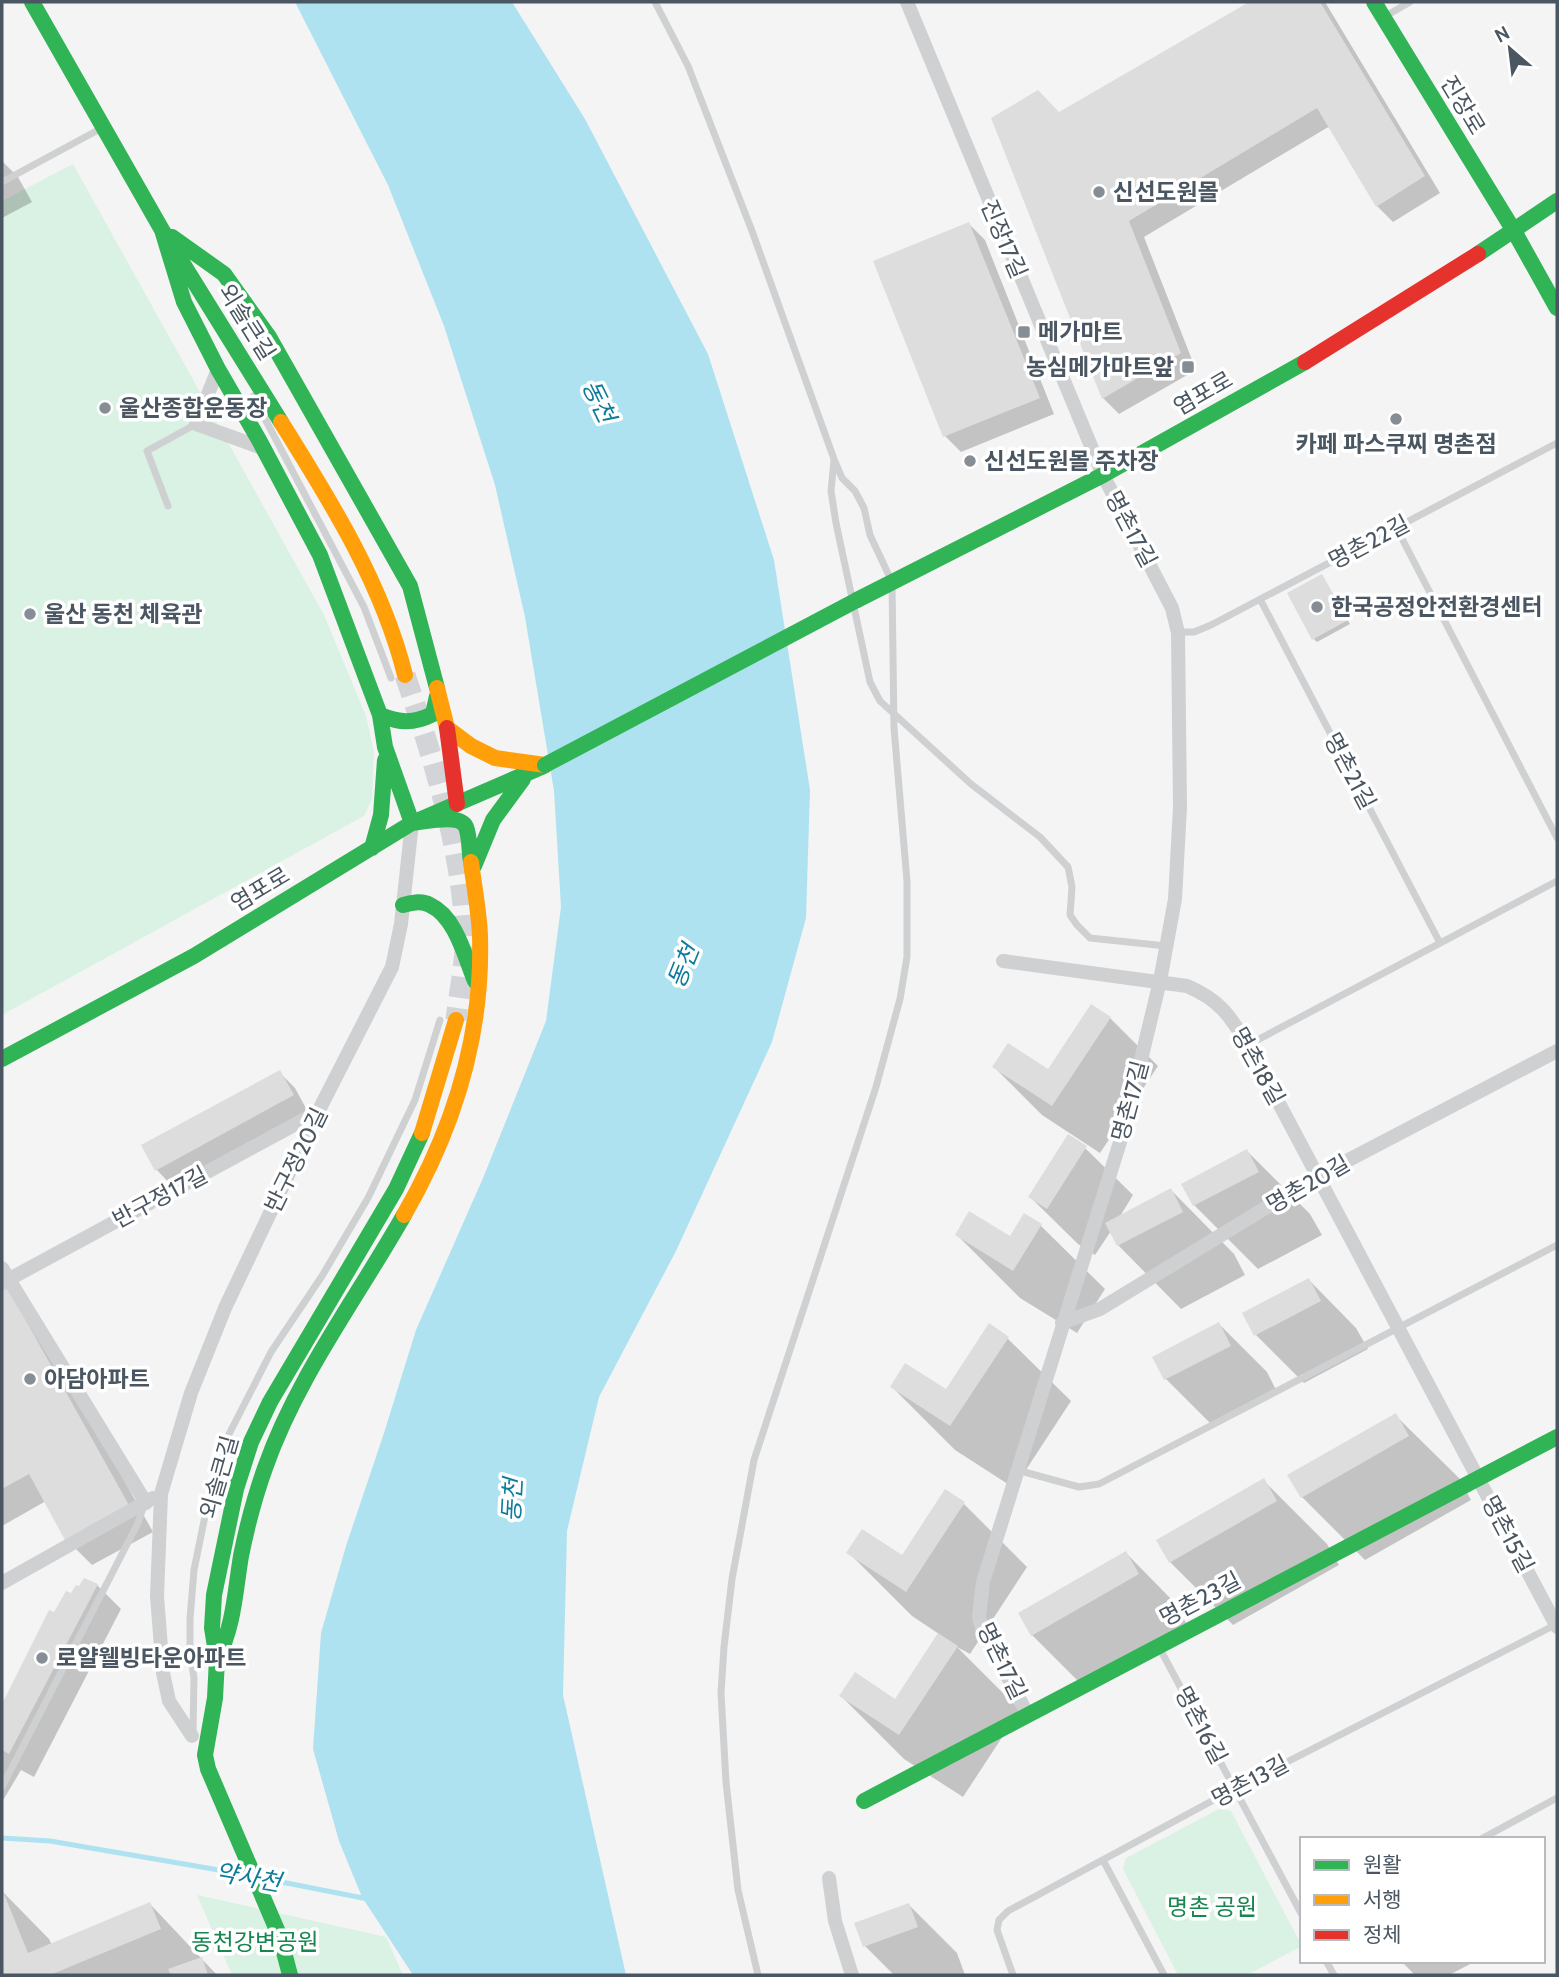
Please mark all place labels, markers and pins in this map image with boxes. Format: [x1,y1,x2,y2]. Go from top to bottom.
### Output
place label: 신선도원몰 [1113,178,1219,206]
marker: 신선도원몰 [1091,184,1107,200]
place label: 메가마트 [1038,318,1123,346]
marker: 메가마트 [1016,324,1032,340]
place label: 농심메가마트앞 [1026,353,1174,381]
marker: 농심메가마트앞 [1180,359,1196,375]
place label: 울산종합운동장 [119,394,267,422]
marker: 울산종합운동장 [97,400,113,416]
marker: 카페 파스쿠찌 명촌점 [1388,411,1404,427]
place label: 카페 파스쿠찌 명촌점 [1296,430,1496,458]
place label: 신선도원몰 주차장 [984,447,1158,475]
marker: 신선도원몰 주차장 [962,453,978,469]
place label: 한국공정안전환경센터 [1331,593,1543,621]
marker: 한국공정안전환경센터 [1309,599,1325,615]
place label: 울산 동천 체육관 [44,600,202,628]
marker: 울산 동천 체육관 [22,606,38,622]
place label: 아담아파트 [44,1365,150,1393]
marker: 아담아파트 [22,1371,38,1387]
place label: 로얄웰빙타운아파트 [56,1644,246,1672]
marker: 로얄웰빙타운아파트 [34,1650,50,1666]

